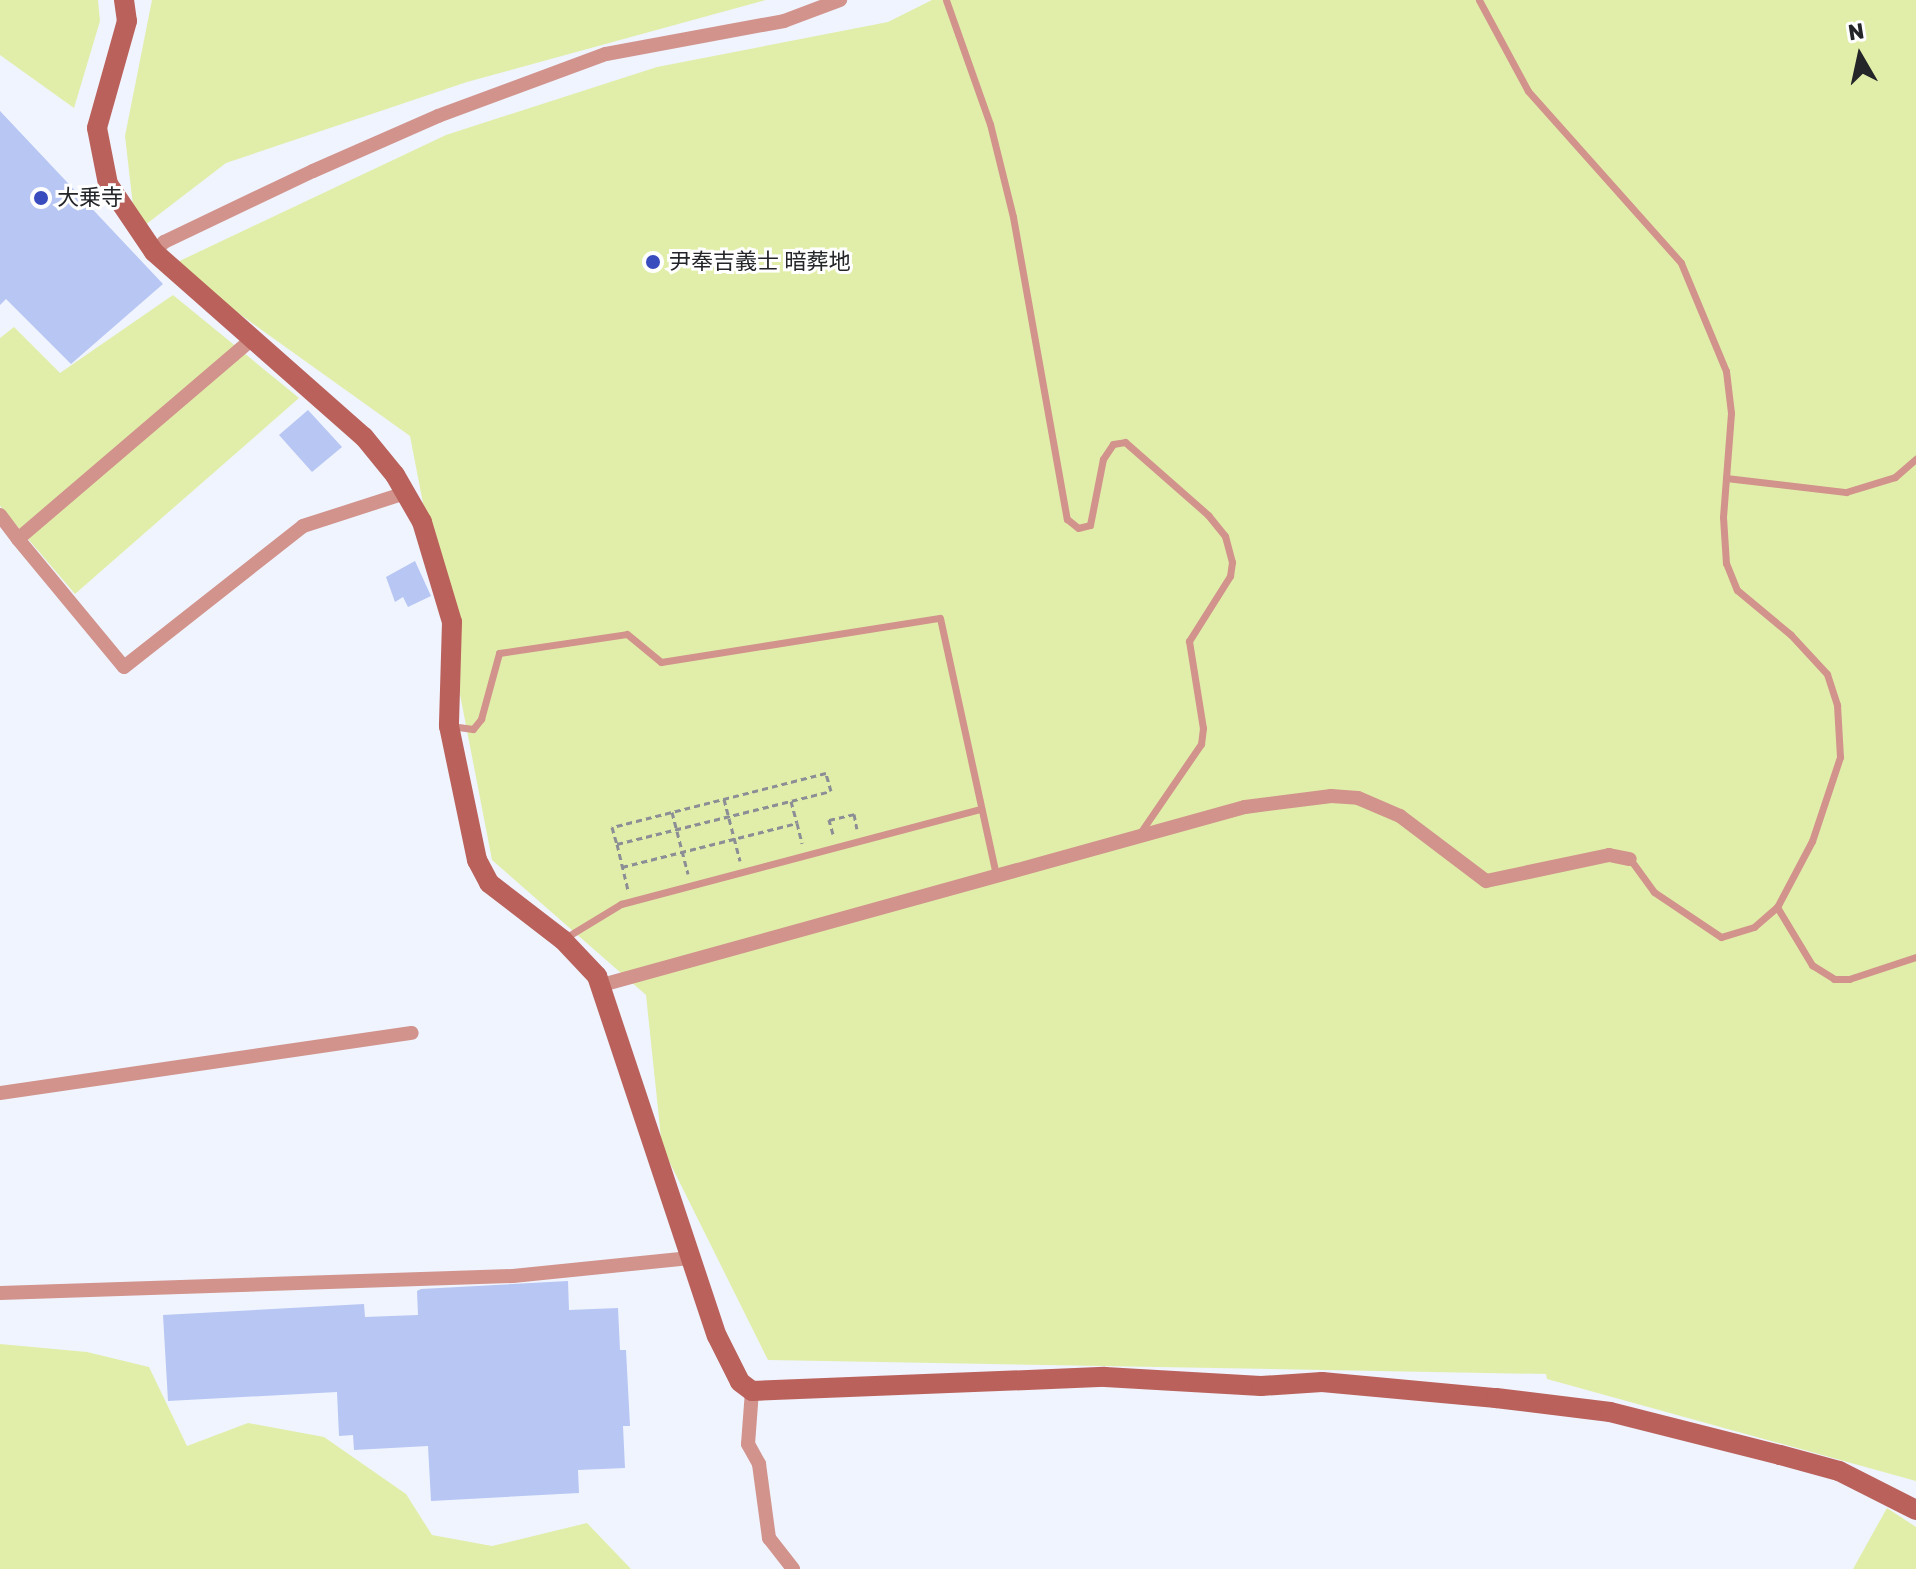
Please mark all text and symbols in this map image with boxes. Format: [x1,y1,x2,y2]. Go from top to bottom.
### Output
north arrow [1820,16,1900,96]
text: N [1846,17,1866,46]
place label: 大乗寺 [57,185,123,211]
marker: 大乗寺 [32,189,50,207]
place label: 尹奉吉義士 暗葬地 [669,249,850,275]
marker: 尹奉吉義士 暗葬地 [644,253,662,271]

